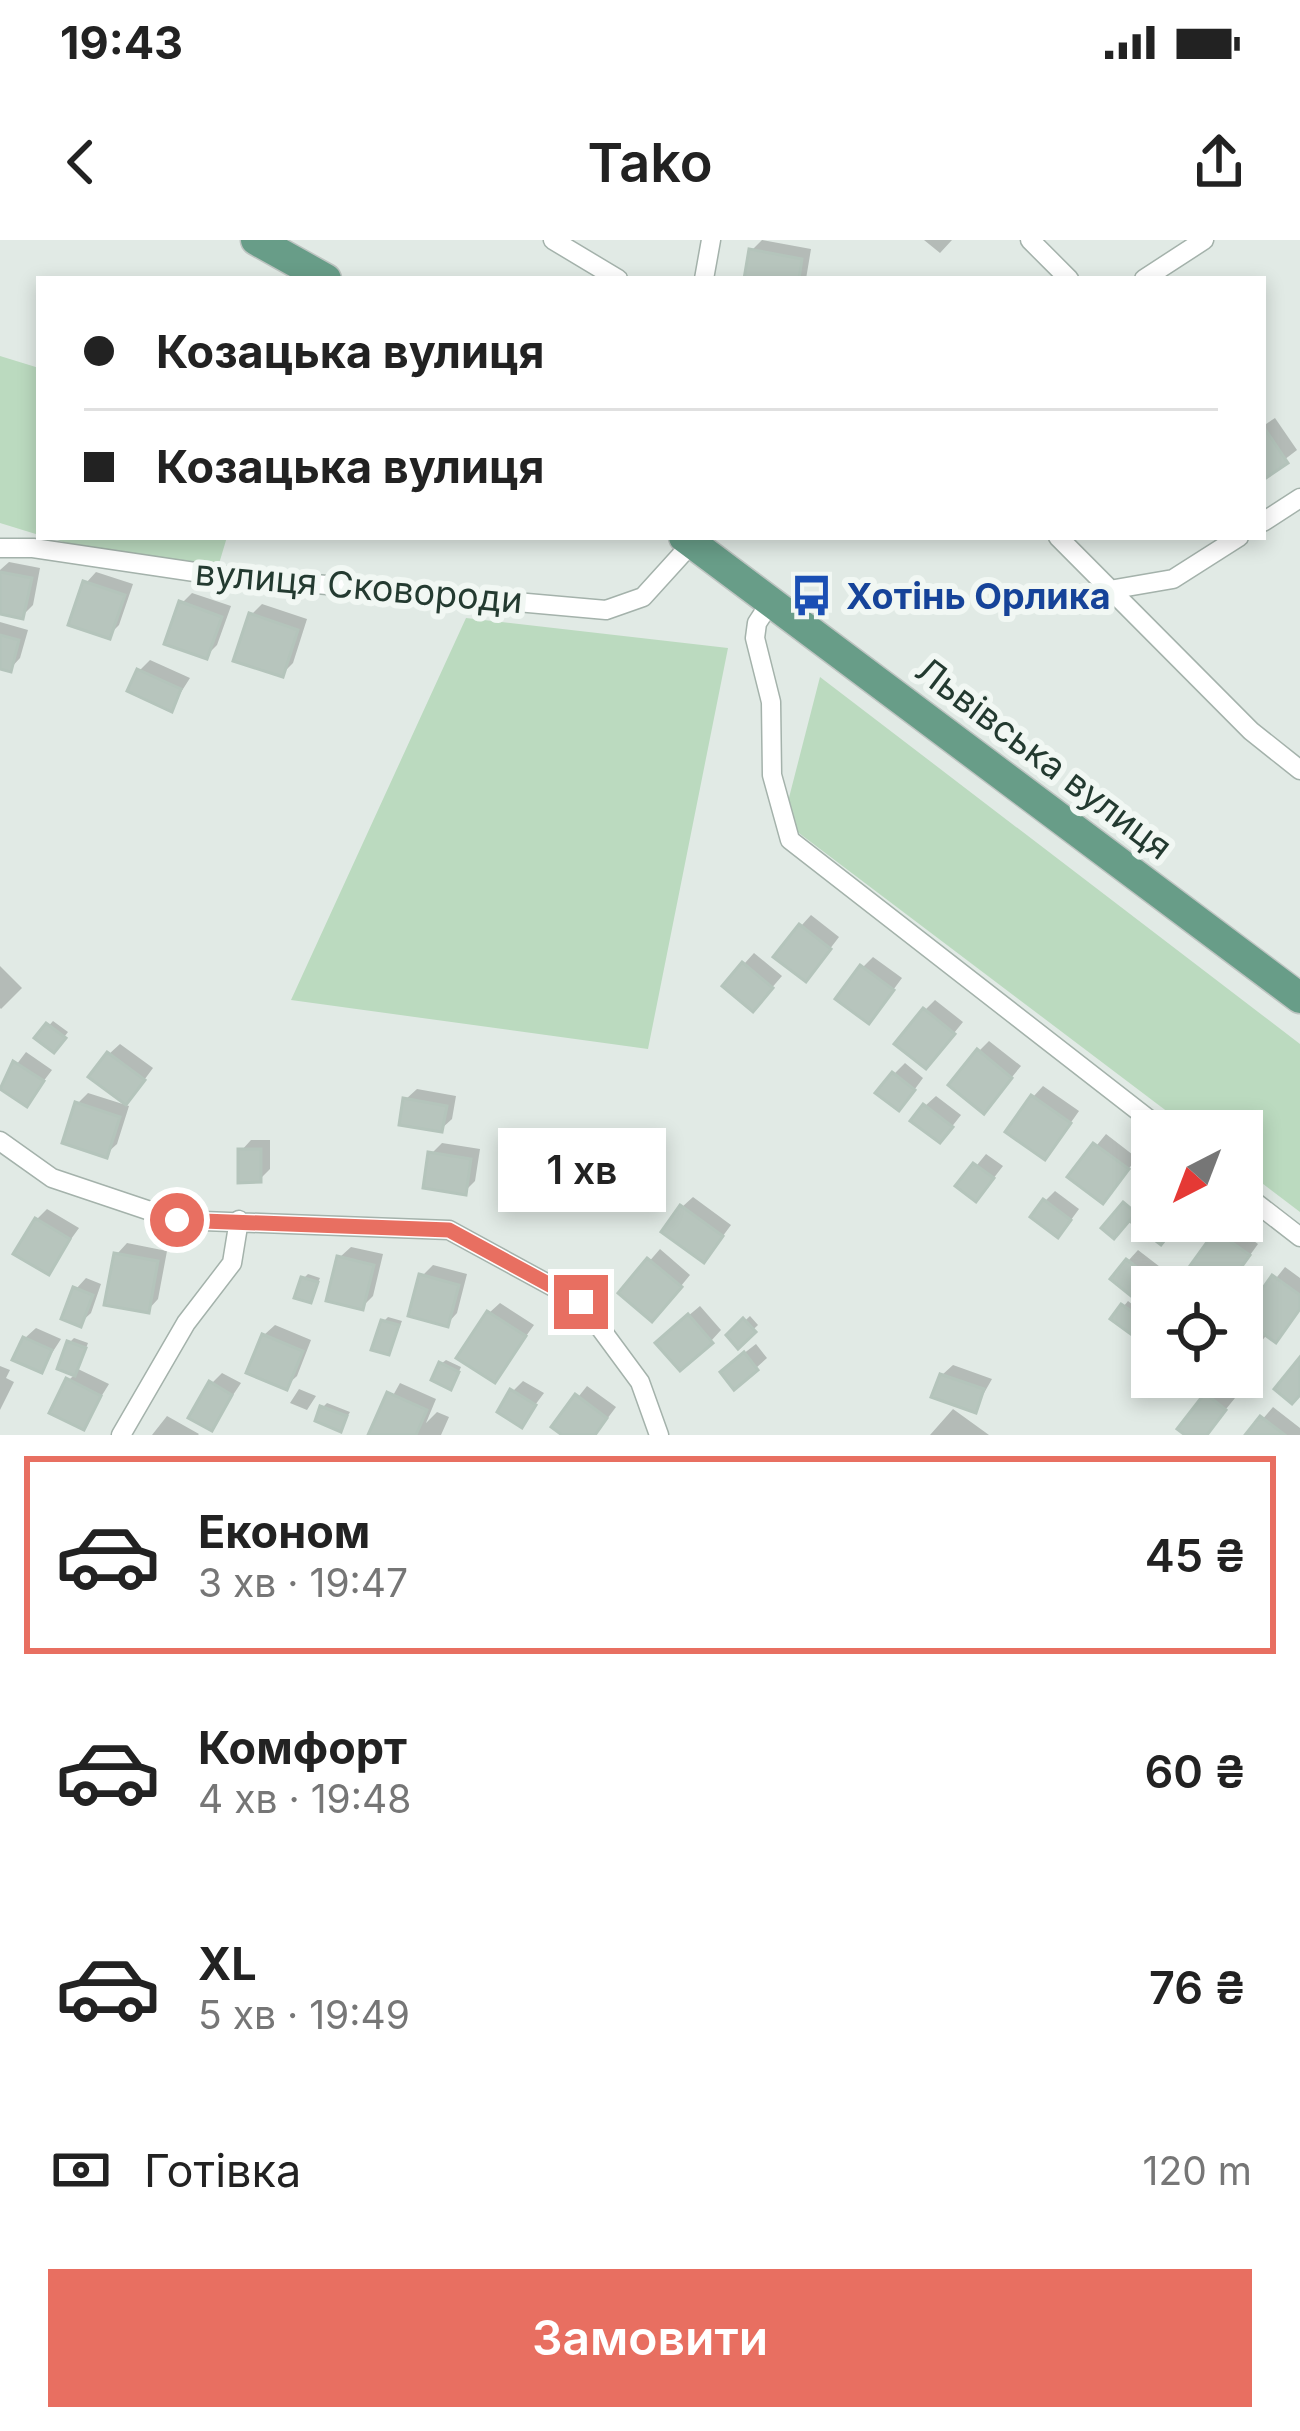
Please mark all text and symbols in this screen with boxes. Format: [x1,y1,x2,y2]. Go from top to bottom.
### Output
text: 19:43 [60,15,183,70]
icon: back [48,129,114,195]
icon: share [1186,129,1252,195]
text: Tako [587,130,713,195]
text: Козацька вулиця [156,324,545,379]
text: Козацька вулиця [156,439,545,494]
street label: вулиця Сковороди [193,550,525,622]
bus stop icon: Хотінь Орлика [789,573,835,619]
place label: Хотінь Орлика [846,574,1111,618]
street label: Львівська вулиця [907,647,1181,869]
north arrow [1131,1110,1263,1242]
map controls [1131,1110,1263,1398]
callout: 1 хв [497,1128,665,1212]
text: 1 хв [547,1146,617,1193]
route start [150,1193,204,1247]
button: locate [1131,1266,1263,1398]
route end [554,1275,608,1329]
icon: car [54,1501,162,1609]
text: Економ [198,1504,370,1559]
text: 45 ₴ [1145,1528,1246,1583]
text: 3 хв · 19:47 [198,1559,408,1606]
icon: car [54,1717,162,1825]
text: Комфорт [198,1720,407,1775]
text: 60 ₴ [1145,1744,1246,1799]
text: 4 хв · 19:48 [198,1775,411,1822]
icon: car [54,1933,162,2041]
text: XL [198,1936,257,1991]
text: 76 ₴ [1149,1960,1246,2015]
text: 5 хв · 19:49 [198,1991,410,2038]
icon: cash [48,2137,114,2203]
text: Готівка [144,2143,301,2198]
text: 120 m [1143,2147,1252,2194]
button: Замовити [48,2269,1252,2407]

